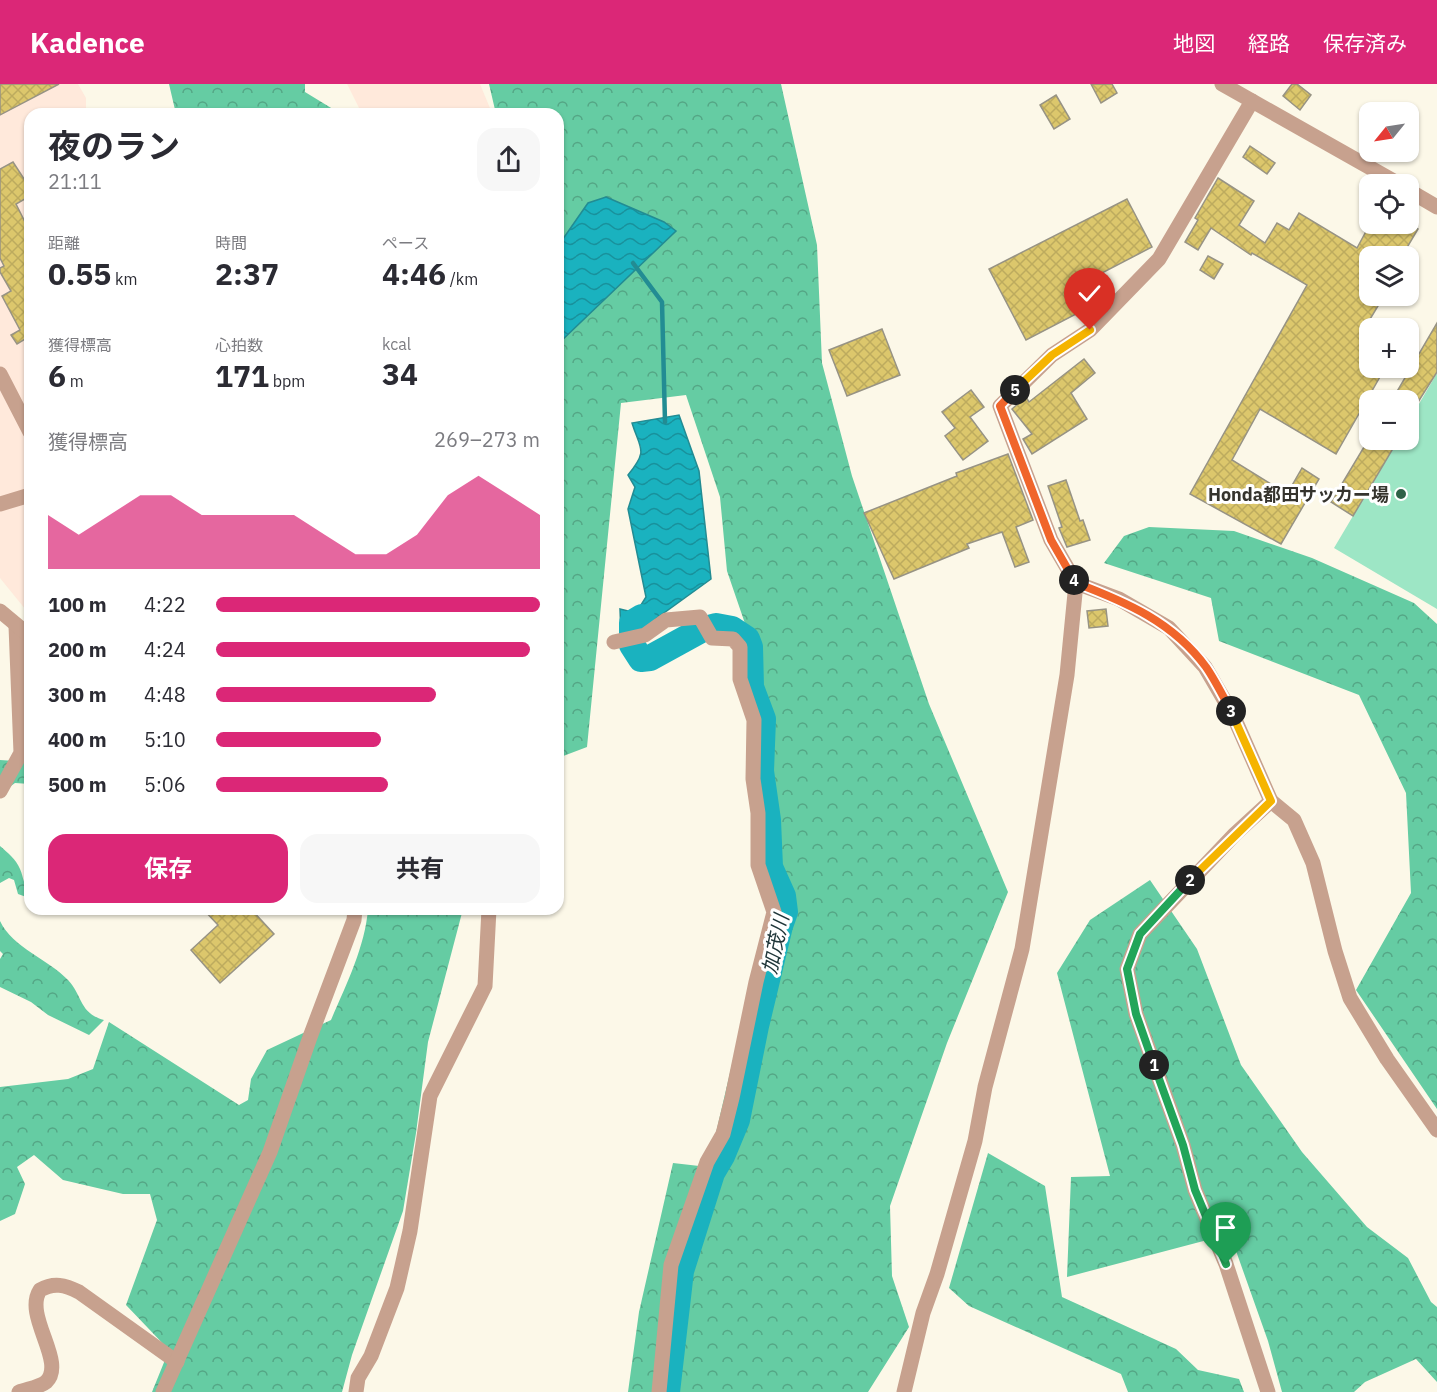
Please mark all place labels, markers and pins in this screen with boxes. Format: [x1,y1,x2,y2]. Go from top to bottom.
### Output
pin [1064,268,1115,330]
pin: 5 [1000,375,1030,405]
place label: Honda都田サッカー場 [1208,483,1389,506]
marker: Honda都田サッカー場 [1394,487,1408,501]
pin: 4 [1059,565,1089,595]
pin: 3 [1216,696,1246,726]
pin: 2 [1175,865,1205,895]
pin: 1 [1139,1050,1169,1080]
pin [1200,1202,1251,1264]

